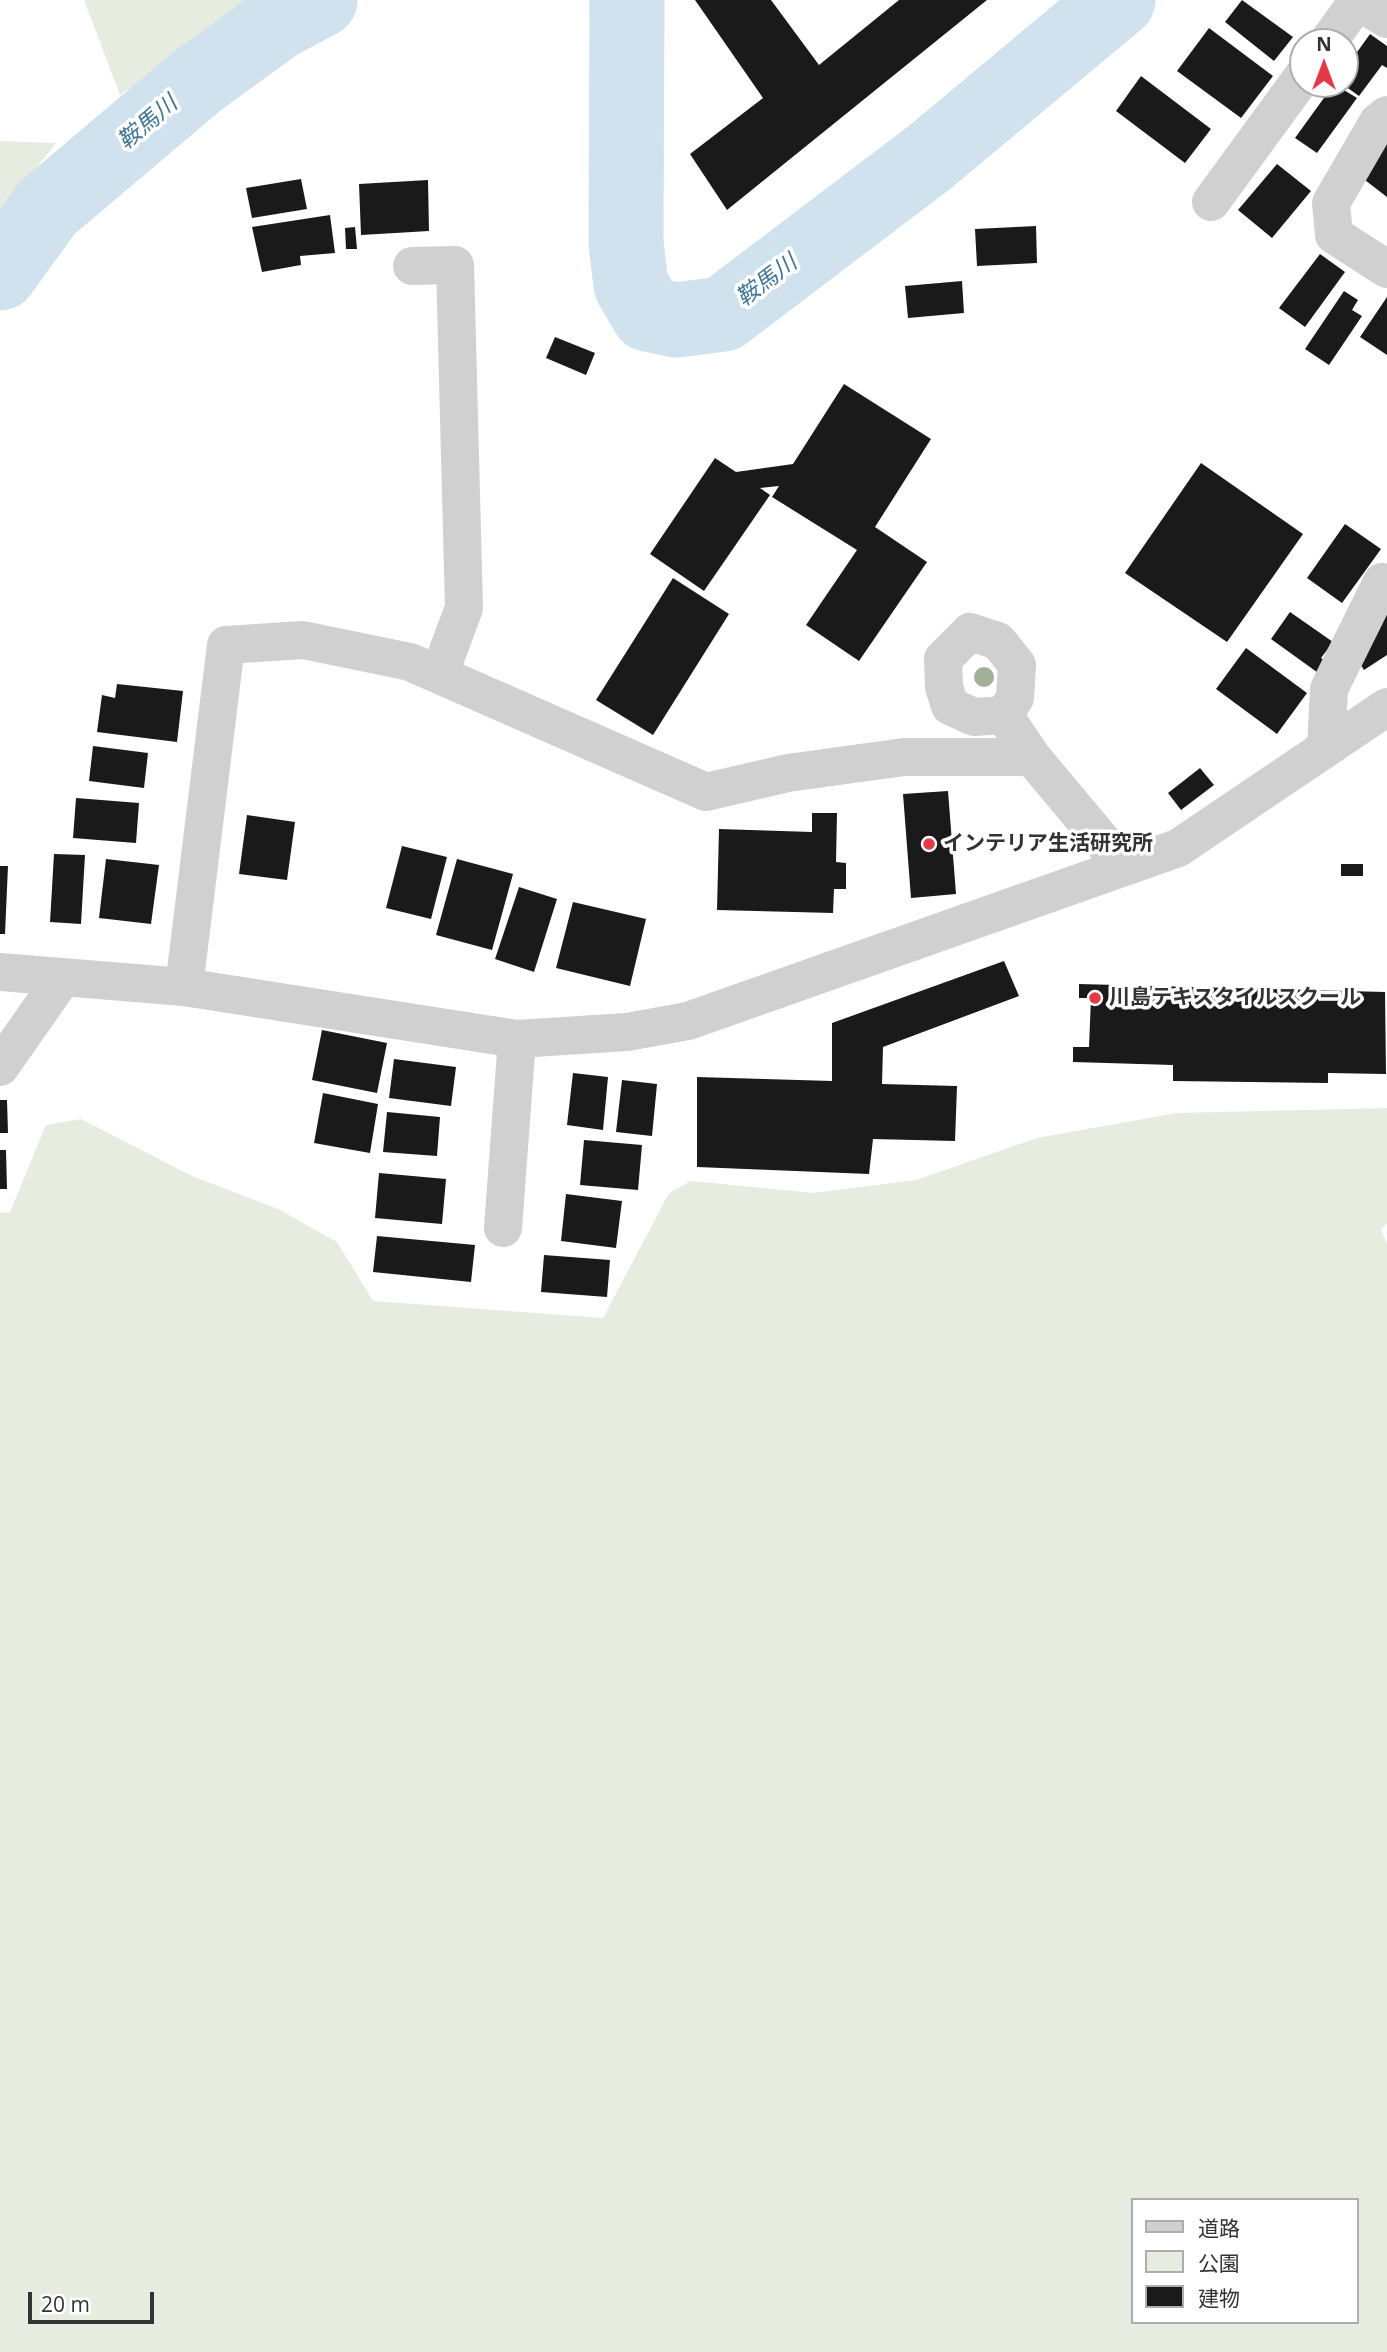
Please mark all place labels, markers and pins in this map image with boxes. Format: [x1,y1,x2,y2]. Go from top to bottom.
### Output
place label: インテリア生活研究所 [943,831,1153,857]
marker: インテリア生活研究所 [921,836,937,852]
place label: 川島テキスタイルスクール [1109,985,1361,1011]
marker: 川島テキスタイルスクール [1087,990,1103,1006]

